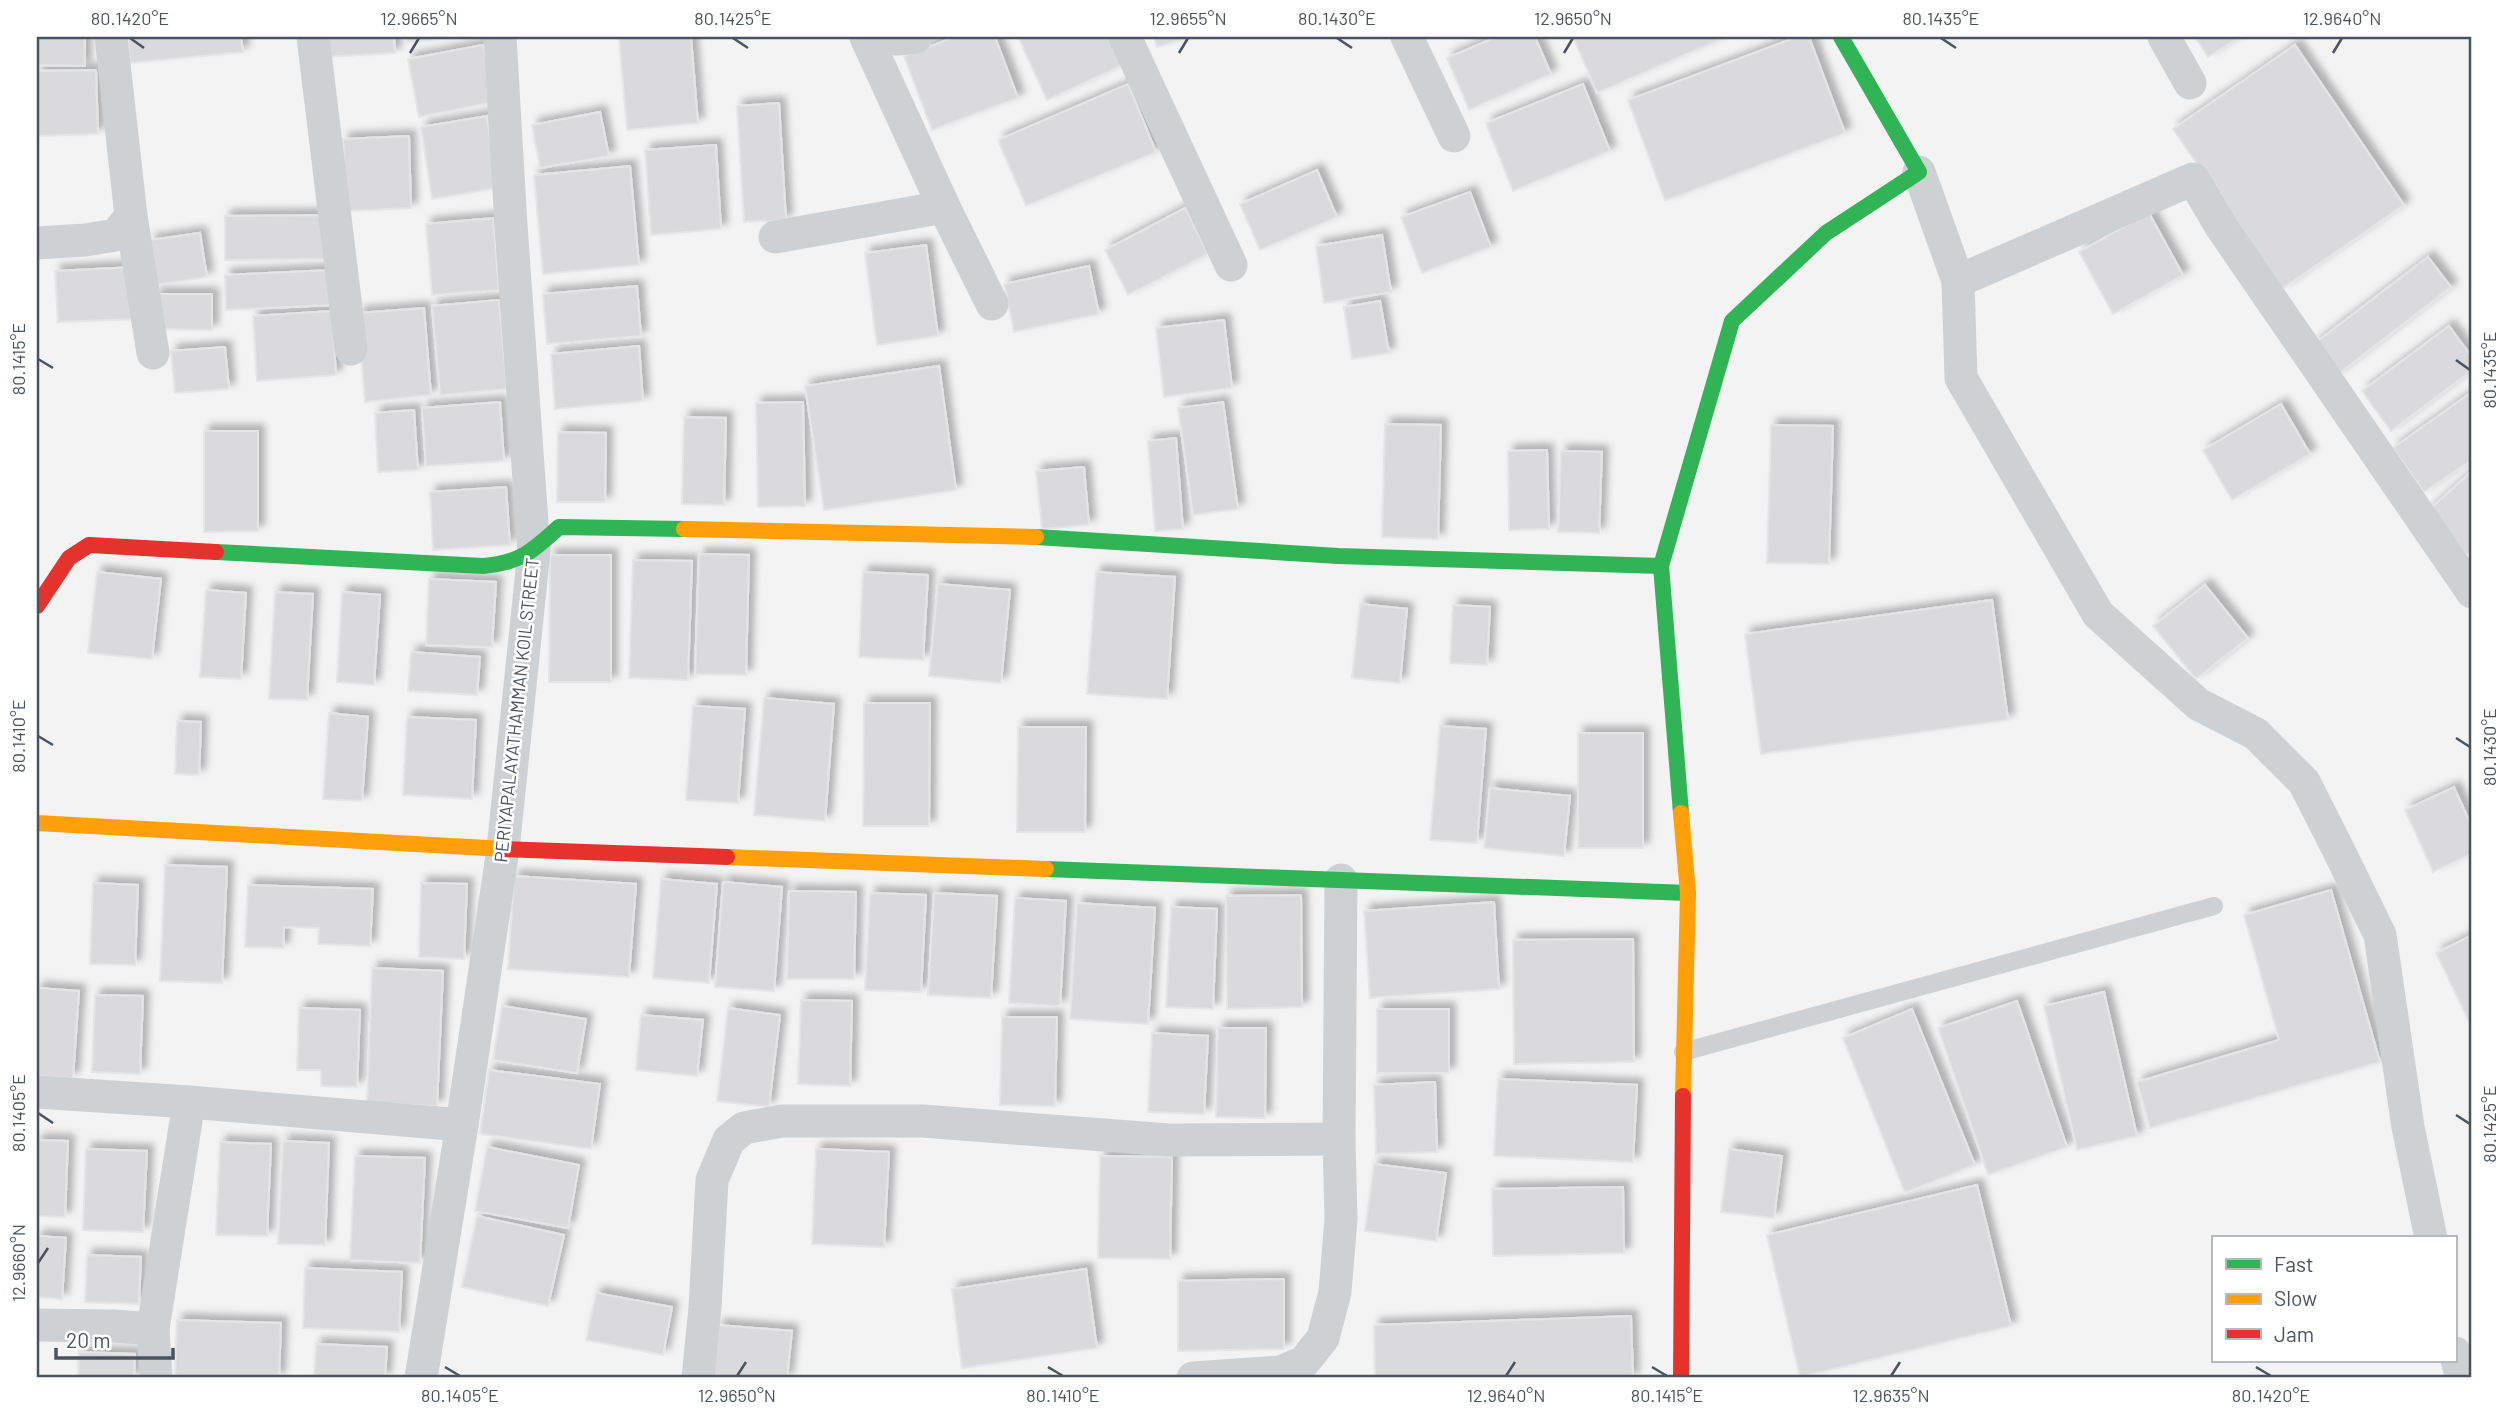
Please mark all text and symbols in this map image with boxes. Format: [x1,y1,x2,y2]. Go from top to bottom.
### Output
text: 80.1420°E [91,7,169,29]
text: 12.9665°N [380,7,458,29]
text: 80.1425°E [694,7,772,29]
text: 12.9655°N [1149,7,1227,29]
text: 80.1430°E [1298,7,1376,29]
text: 12.9650°N [1534,7,1612,29]
text: 80.1435°E [1902,7,1980,29]
text: 12.9640°N [2303,7,2381,29]
text: 80.1415°E [7,323,29,395]
text: 80.1435°E [2478,331,2500,409]
street label: PERIYAPALAYATHAMMAN KOIL STREET [489,556,543,863]
text: 80.1410°E [7,699,29,773]
text: 80.1430°E [2478,708,2500,786]
text: 80.1405°E [7,1074,29,1152]
text: 80.1425°E [2478,1085,2500,1163]
text: 12.9660°N [7,1224,29,1302]
legend [2212,1236,2456,1362]
text: Fast [2274,1251,2314,1276]
text: Slow [2274,1285,2317,1310]
scale bar [56,1317,173,1361]
text: Jam [2274,1321,2314,1346]
text: 20 m [66,1327,111,1352]
text: 80.1405°E [421,1384,499,1406]
text: 12.9650°N [698,1384,776,1406]
text: 80.1410°E [1026,1384,1100,1406]
text: 12.9640°N [1467,1384,1545,1406]
text: 80.1415°E [1631,1384,1703,1406]
text: 12.9635°N [1852,1384,1930,1406]
text: 80.1420°E [2232,1384,2310,1406]

